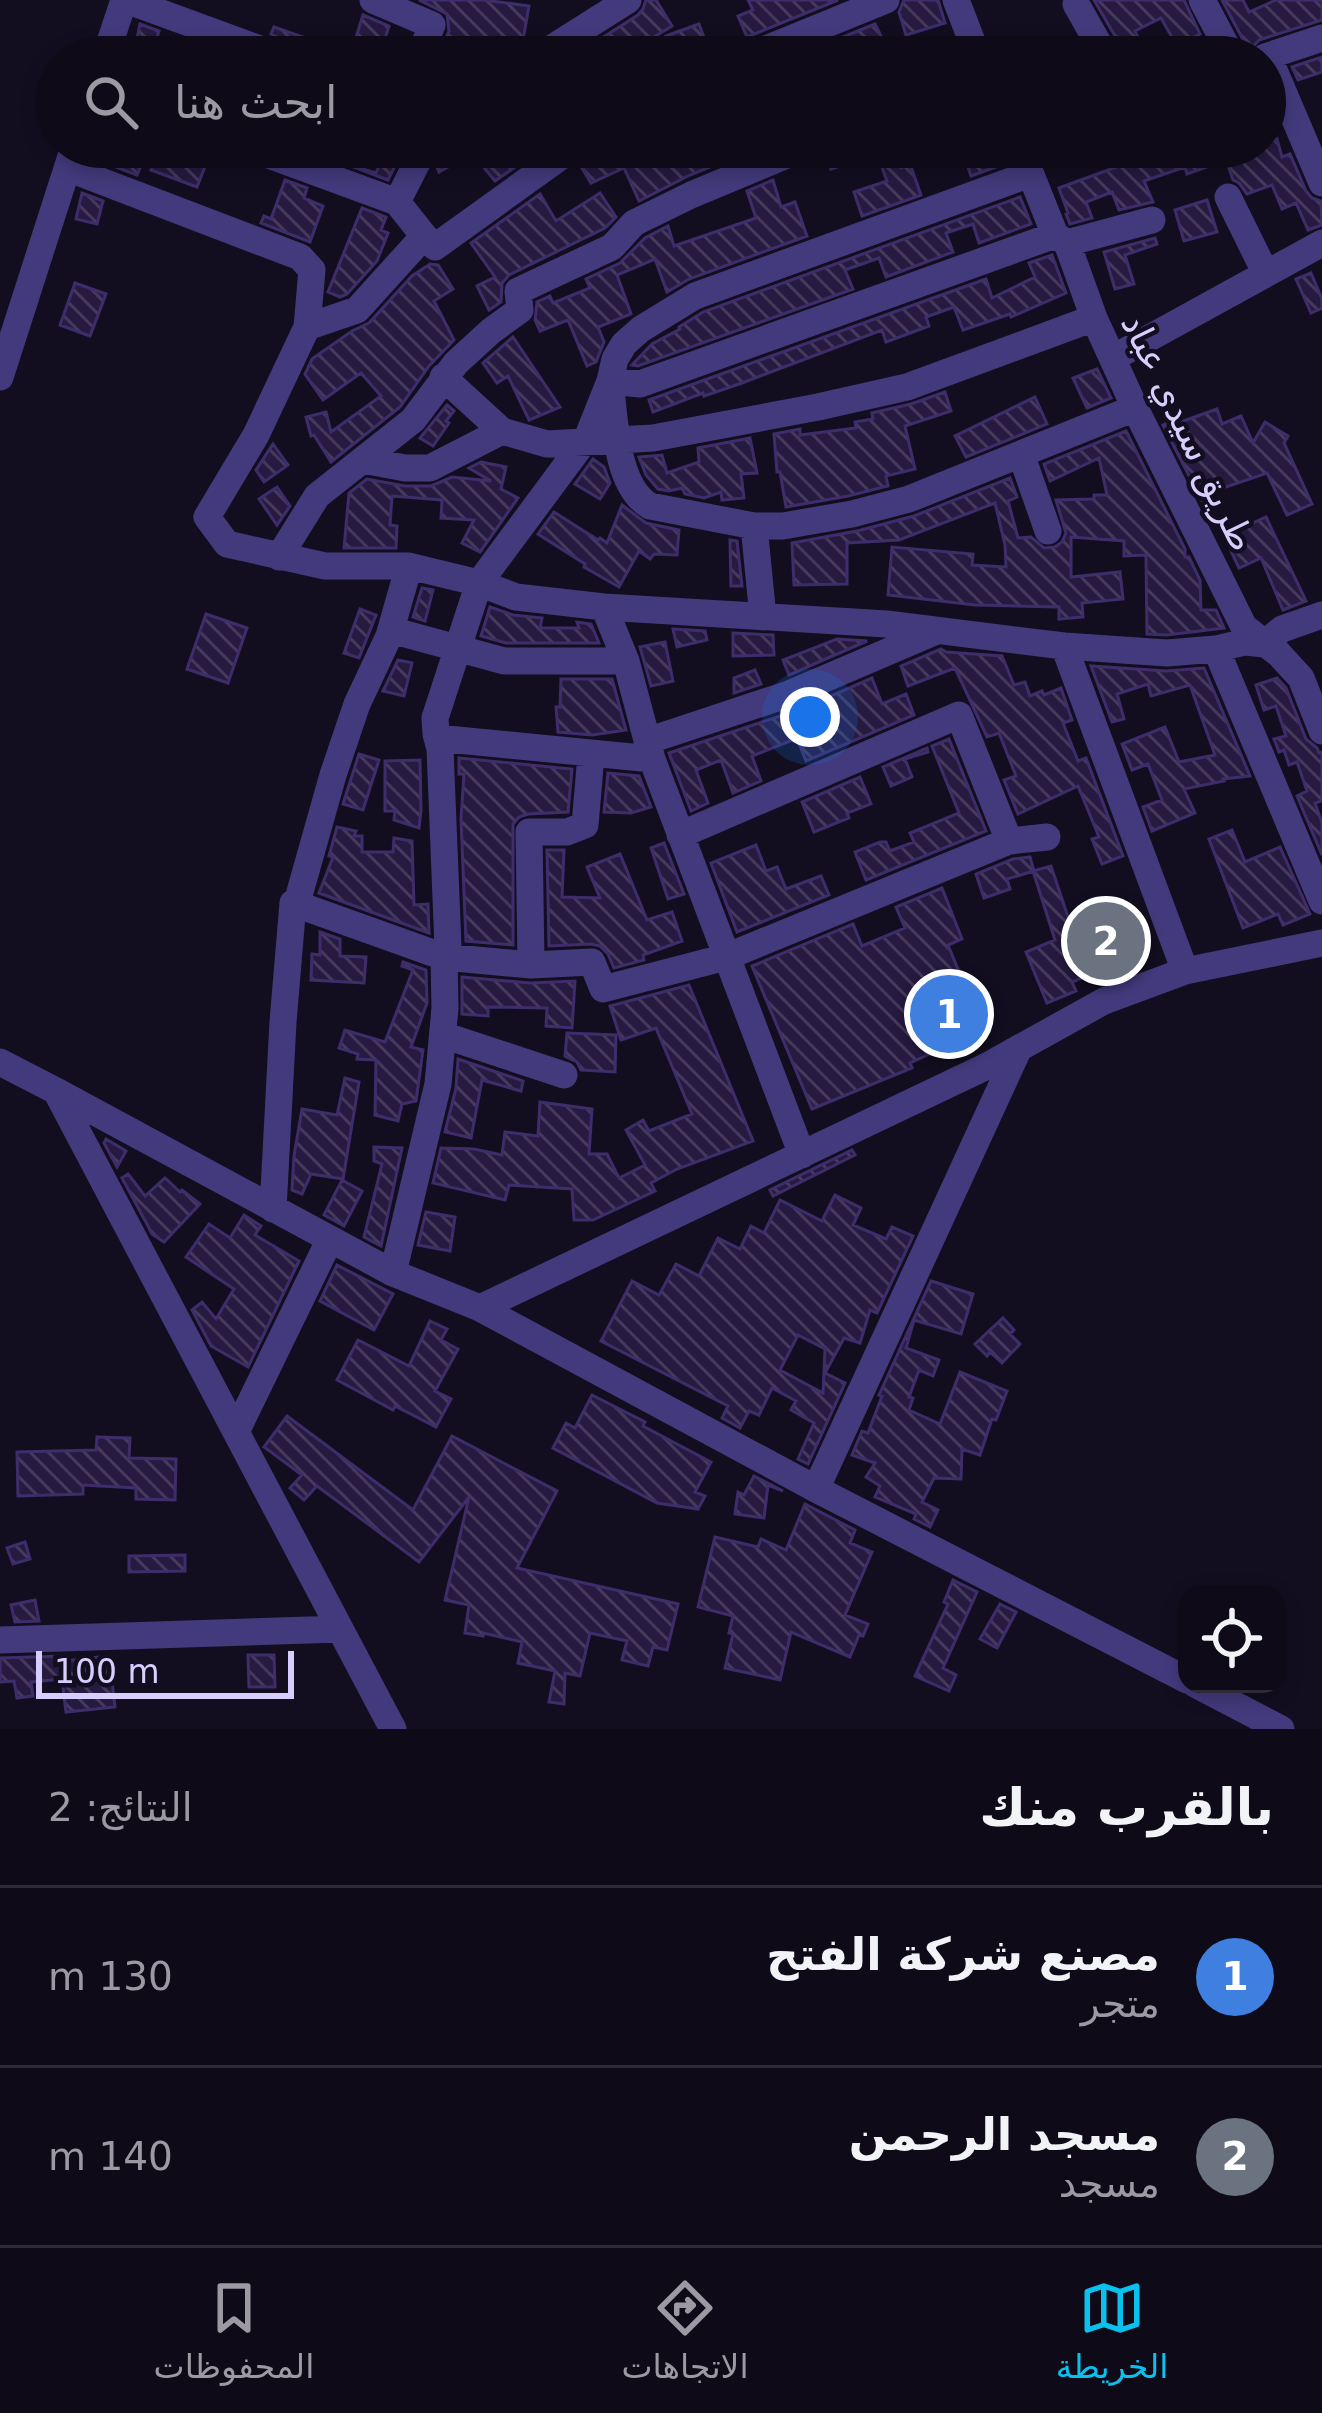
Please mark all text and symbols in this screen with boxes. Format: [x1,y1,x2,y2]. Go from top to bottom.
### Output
search box [36,36,1286,168]
icon: search [78,69,144,135]
text: ابحث هنا [174,76,338,129]
street label: طريق سيدي عباد [1112,307,1264,558]
your location [780,687,840,747]
pin: 2 [1067,896,1145,986]
pin: 1 [910,969,988,1059]
map controls [1178,1585,1286,1693]
button: locate [1178,1585,1286,1693]
scale bar [36,1645,294,1698]
text: 100 m [54,1652,160,1691]
text: بالقرب منك [979,1778,1274,1837]
text: النتائج: 2 [48,1785,193,1830]
text: مصنع شركة الفتح [766,1928,1160,1981]
text: 130 m [48,1954,173,1999]
text: 1 [1221,1954,1249,1999]
text: متجر [1081,1981,1160,2026]
text: مسجد الرحمن [849,2108,1160,2161]
text: 140 m [48,2134,173,2179]
text: 2 [1221,2134,1249,2179]
text: مسجد [1059,2161,1160,2206]
tab: المحفوظات [154,2275,314,2386]
tab: الاتجاهات [622,2275,749,2386]
tab: الخريطة [1056,2275,1168,2386]

